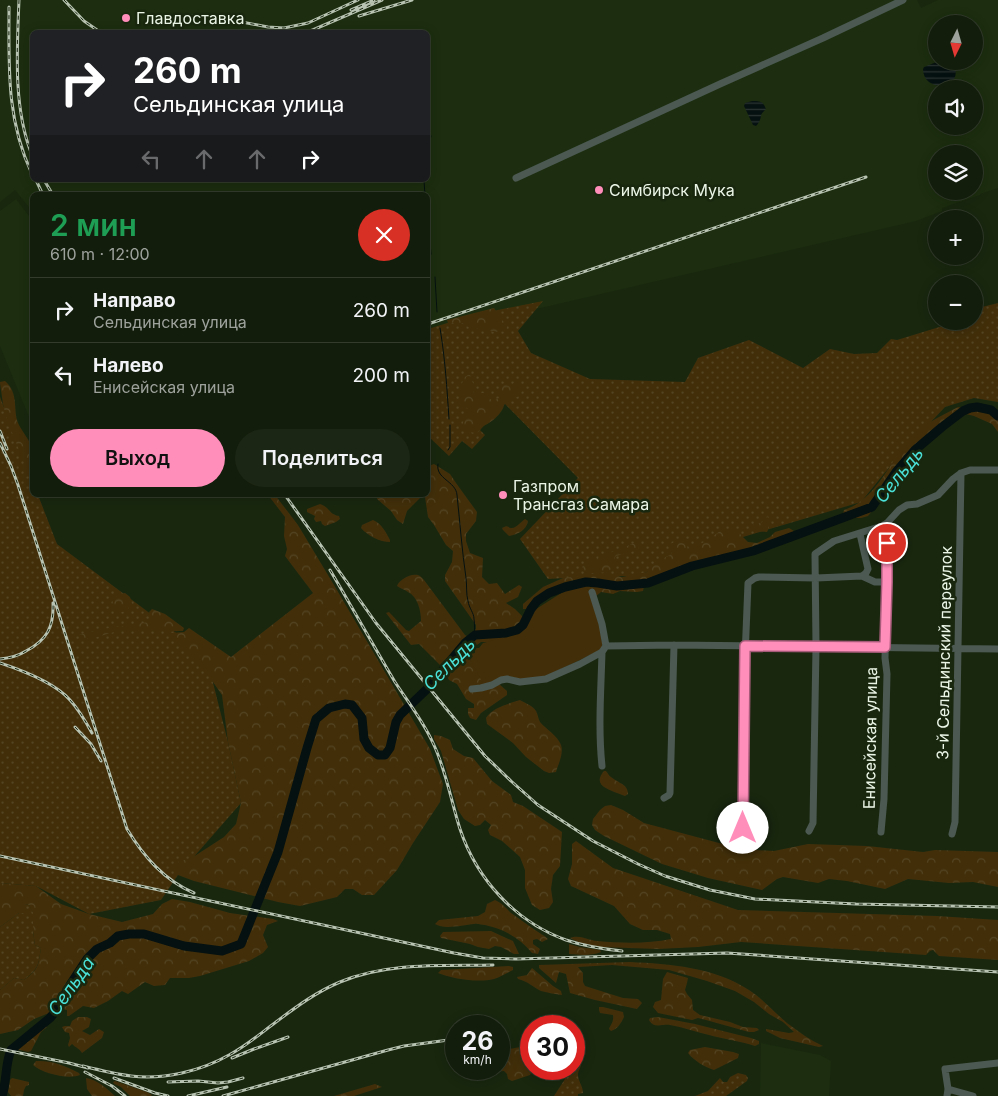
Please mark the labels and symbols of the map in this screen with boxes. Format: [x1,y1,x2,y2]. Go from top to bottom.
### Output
place label: Главдоставка [136,8,244,28]
marker: Главдоставка [120,12,132,24]
north arrow [928,15,982,70]
place label: Симбирск Мука [609,180,735,200]
marker: Симбирск Мука [593,184,605,196]
water label: Сельдь [870,443,928,507]
place label: Газпром Трансгаз Самара [513,476,649,514]
marker: Газпром Трансгаз Самара [497,489,509,501]
pin [866,522,908,564]
street label: 3-й Сельдинский переулок [932,546,956,760]
water label: Сельдь [418,633,480,695]
street label: Енисейская улица [859,667,881,809]
position arrow [716,801,768,853]
water label: Сельда [43,953,99,1019]
speed limit sign: 30 [520,1015,585,1080]

